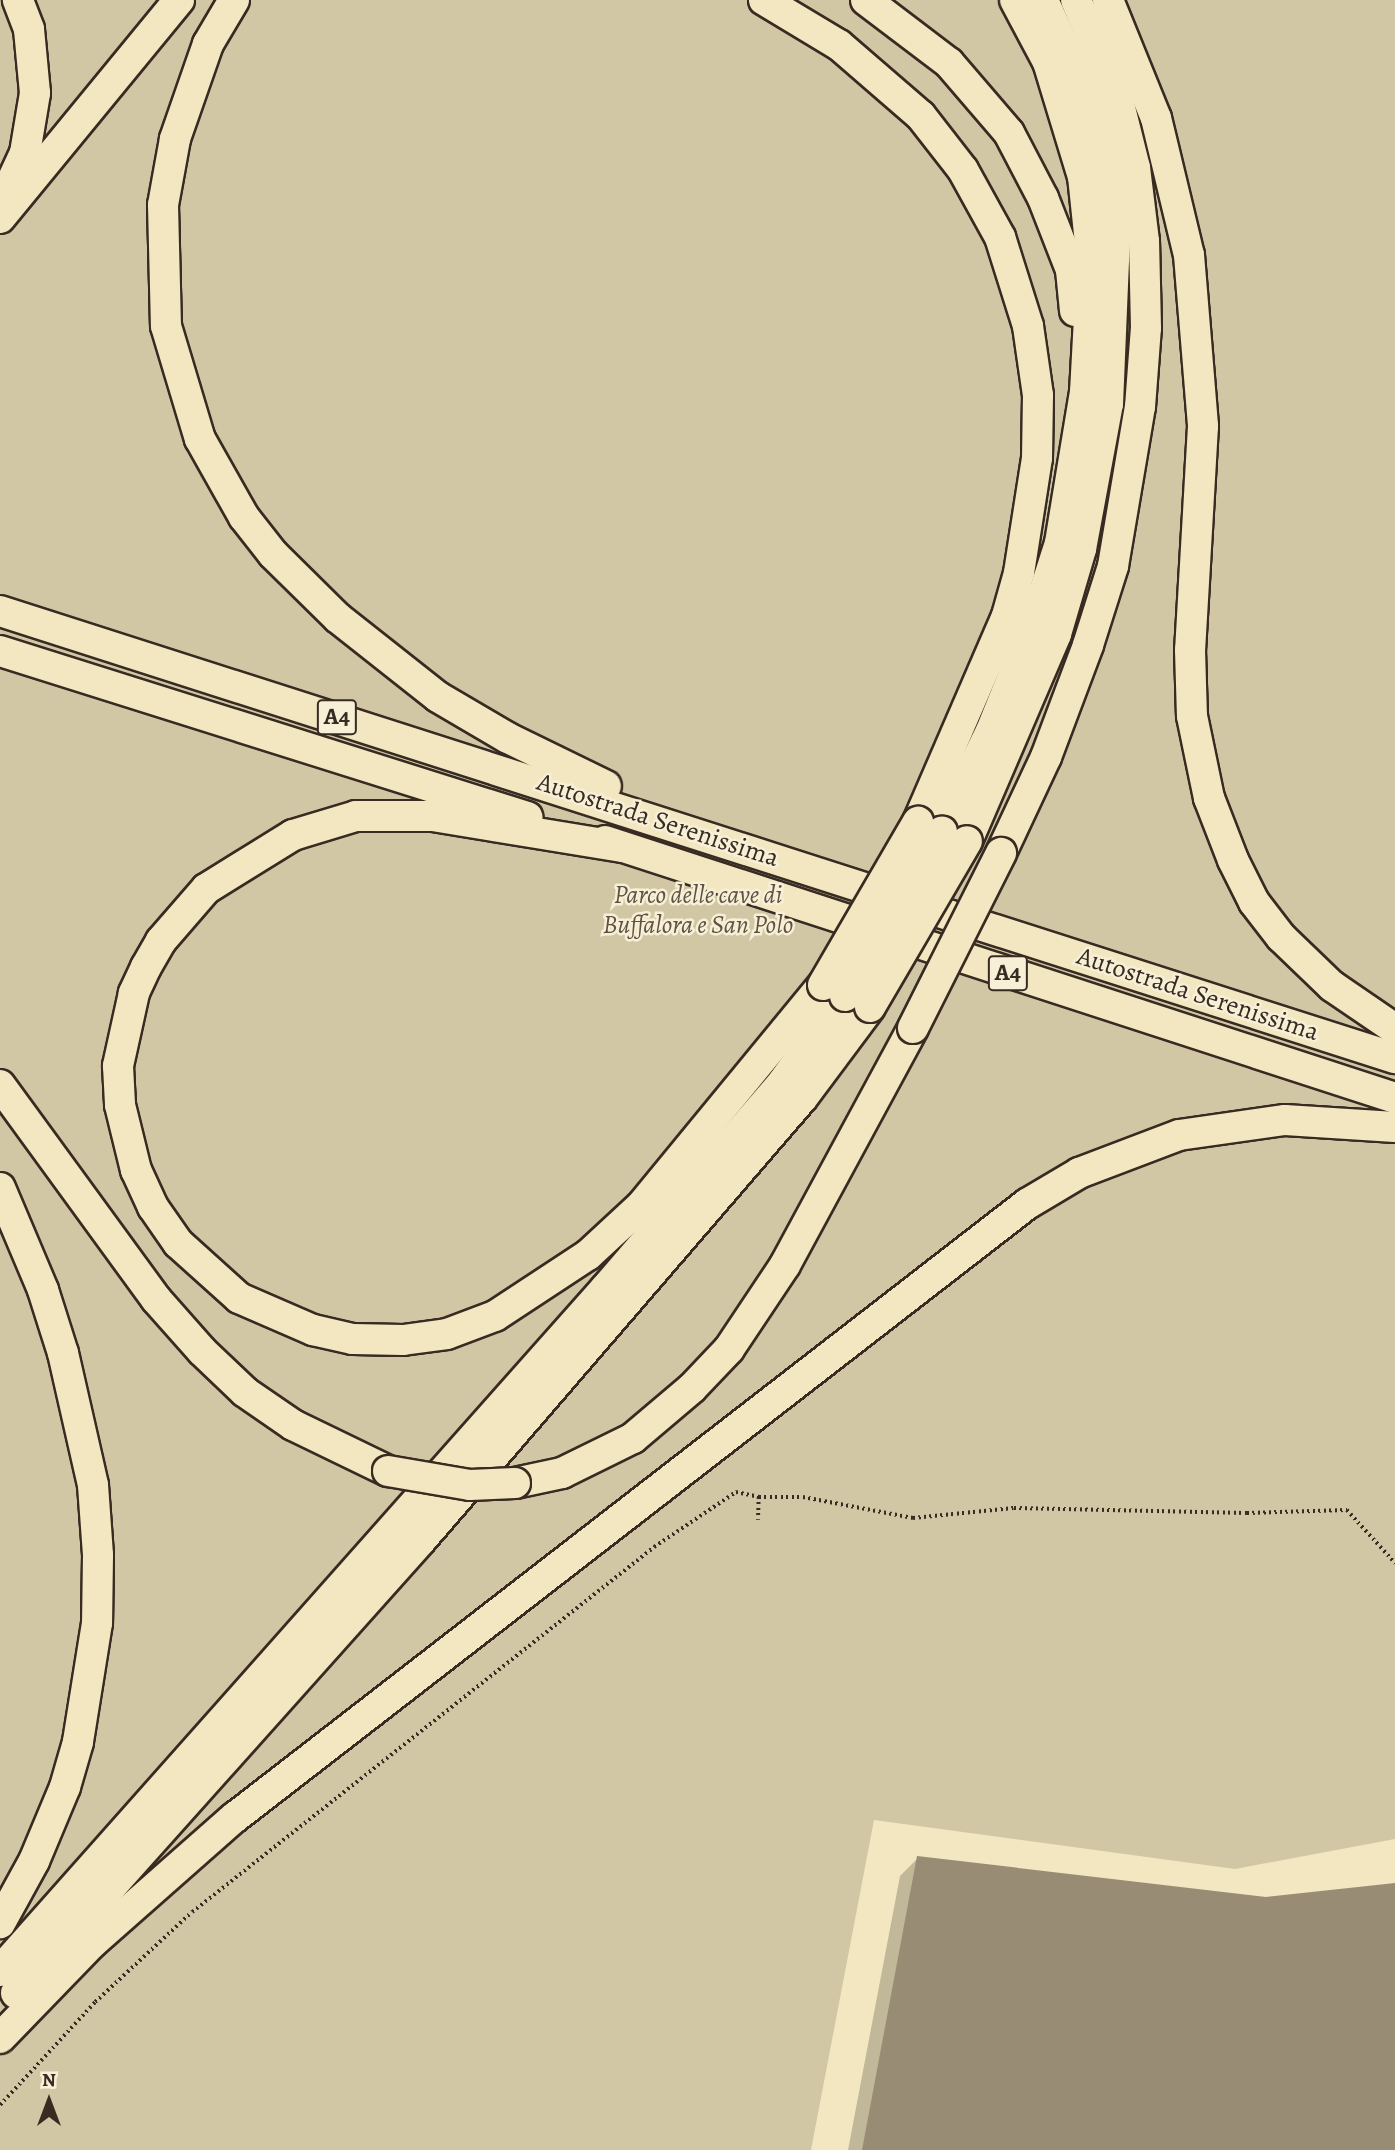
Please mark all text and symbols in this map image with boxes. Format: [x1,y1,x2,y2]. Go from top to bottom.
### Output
road number: A4 [316,696,358,738]
street label: Autostrada Serenissima [533,766,783,874]
park label: Parco delle cave di Buffalora e San Polo [603,879,793,940]
street label: Autostrada Serenissima [1073,940,1323,1048]
road number: A4 [987,953,1029,993]
north arrow [14,2066,84,2136]
text: N [42,2067,56,2093]

